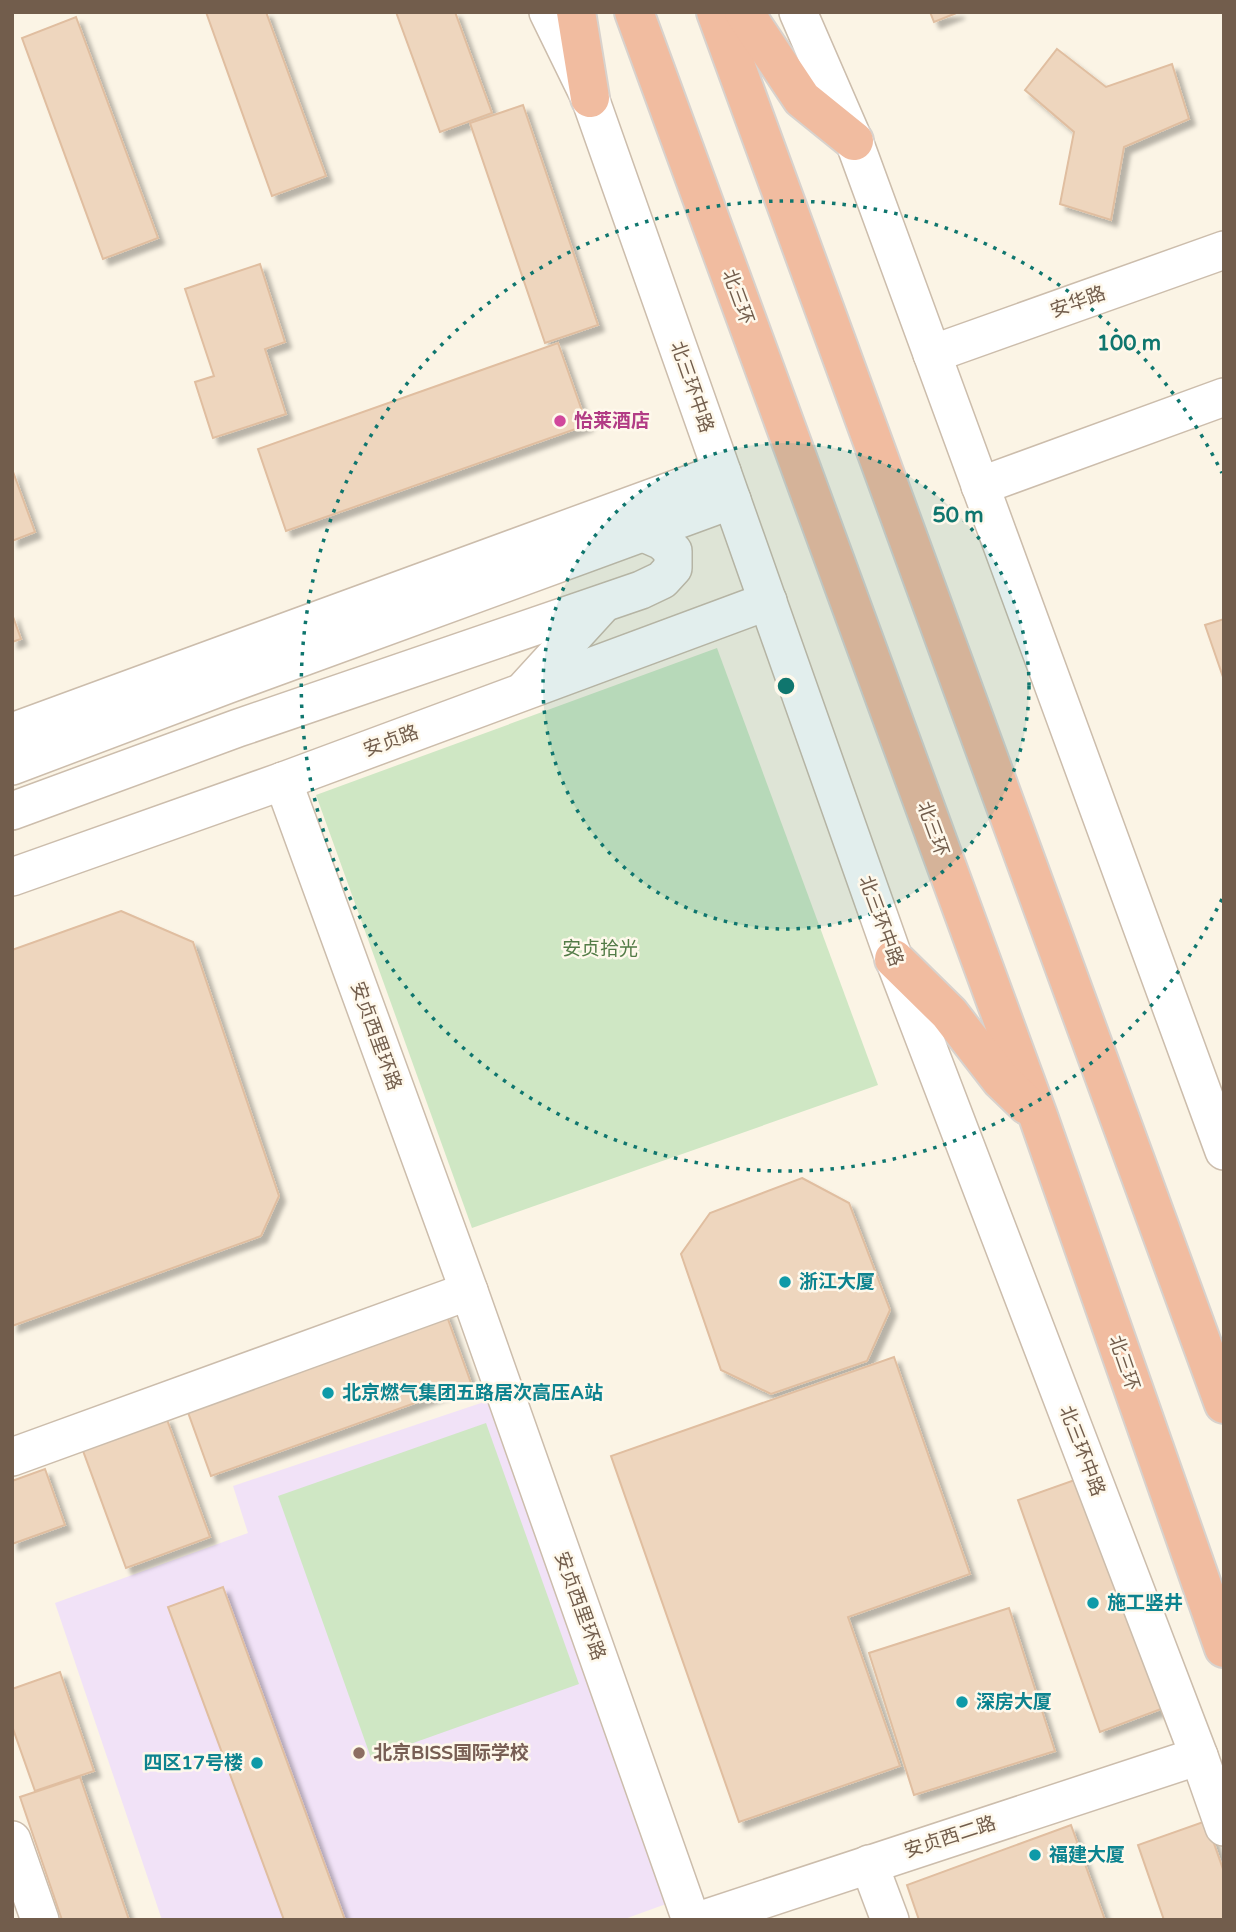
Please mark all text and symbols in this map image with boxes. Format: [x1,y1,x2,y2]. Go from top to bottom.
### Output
street label: 北三环 [718,266,758,328]
street label: 安华路 [1047,282,1109,322]
text: 100 m [1097,331,1161,356]
street label: 北三环中路 [666,338,718,436]
place label: 怡莱酒店 [574,410,650,432]
marker: 怡莱酒店 [552,413,568,429]
text: 50 m [932,503,984,528]
centre of rings [774,674,798,698]
street label: 安贞路 [360,721,422,761]
street label: 北三环 [913,798,953,860]
street label: 北三环中路 [854,873,908,969]
park label: 安贞拾光 [562,938,638,960]
street label: 安贞西里环路 [346,979,406,1093]
place label: 浙江大厦 [799,1271,875,1293]
marker: 浙江大厦 [777,1274,793,1290]
street label: 北三环 [1104,1332,1144,1394]
place label: 北京燃气集团五路居次高压A站 [342,1382,603,1404]
marker: 北京燃气集团五路居次高压A站 [320,1385,336,1401]
street label: 北三环中路 [1055,1403,1109,1499]
street label: 安贞西里环路 [550,1549,610,1663]
place label: 施工竖井 [1107,1592,1183,1614]
marker: 施工竖井 [1085,1595,1101,1611]
place label: 深房大厦 [976,1691,1052,1713]
marker: 深房大厦 [954,1694,970,1710]
place label: 北京BISS国际学校 [373,1742,529,1764]
marker: 北京BISS国际学校 [351,1745,367,1761]
place label: 四区17号楼 [143,1752,243,1774]
marker: 四区17号楼 [249,1755,265,1771]
street label: 安贞西二路 [901,1812,999,1862]
place label: 福建大厦 [1049,1844,1125,1866]
marker: 福建大厦 [1027,1847,1043,1863]

